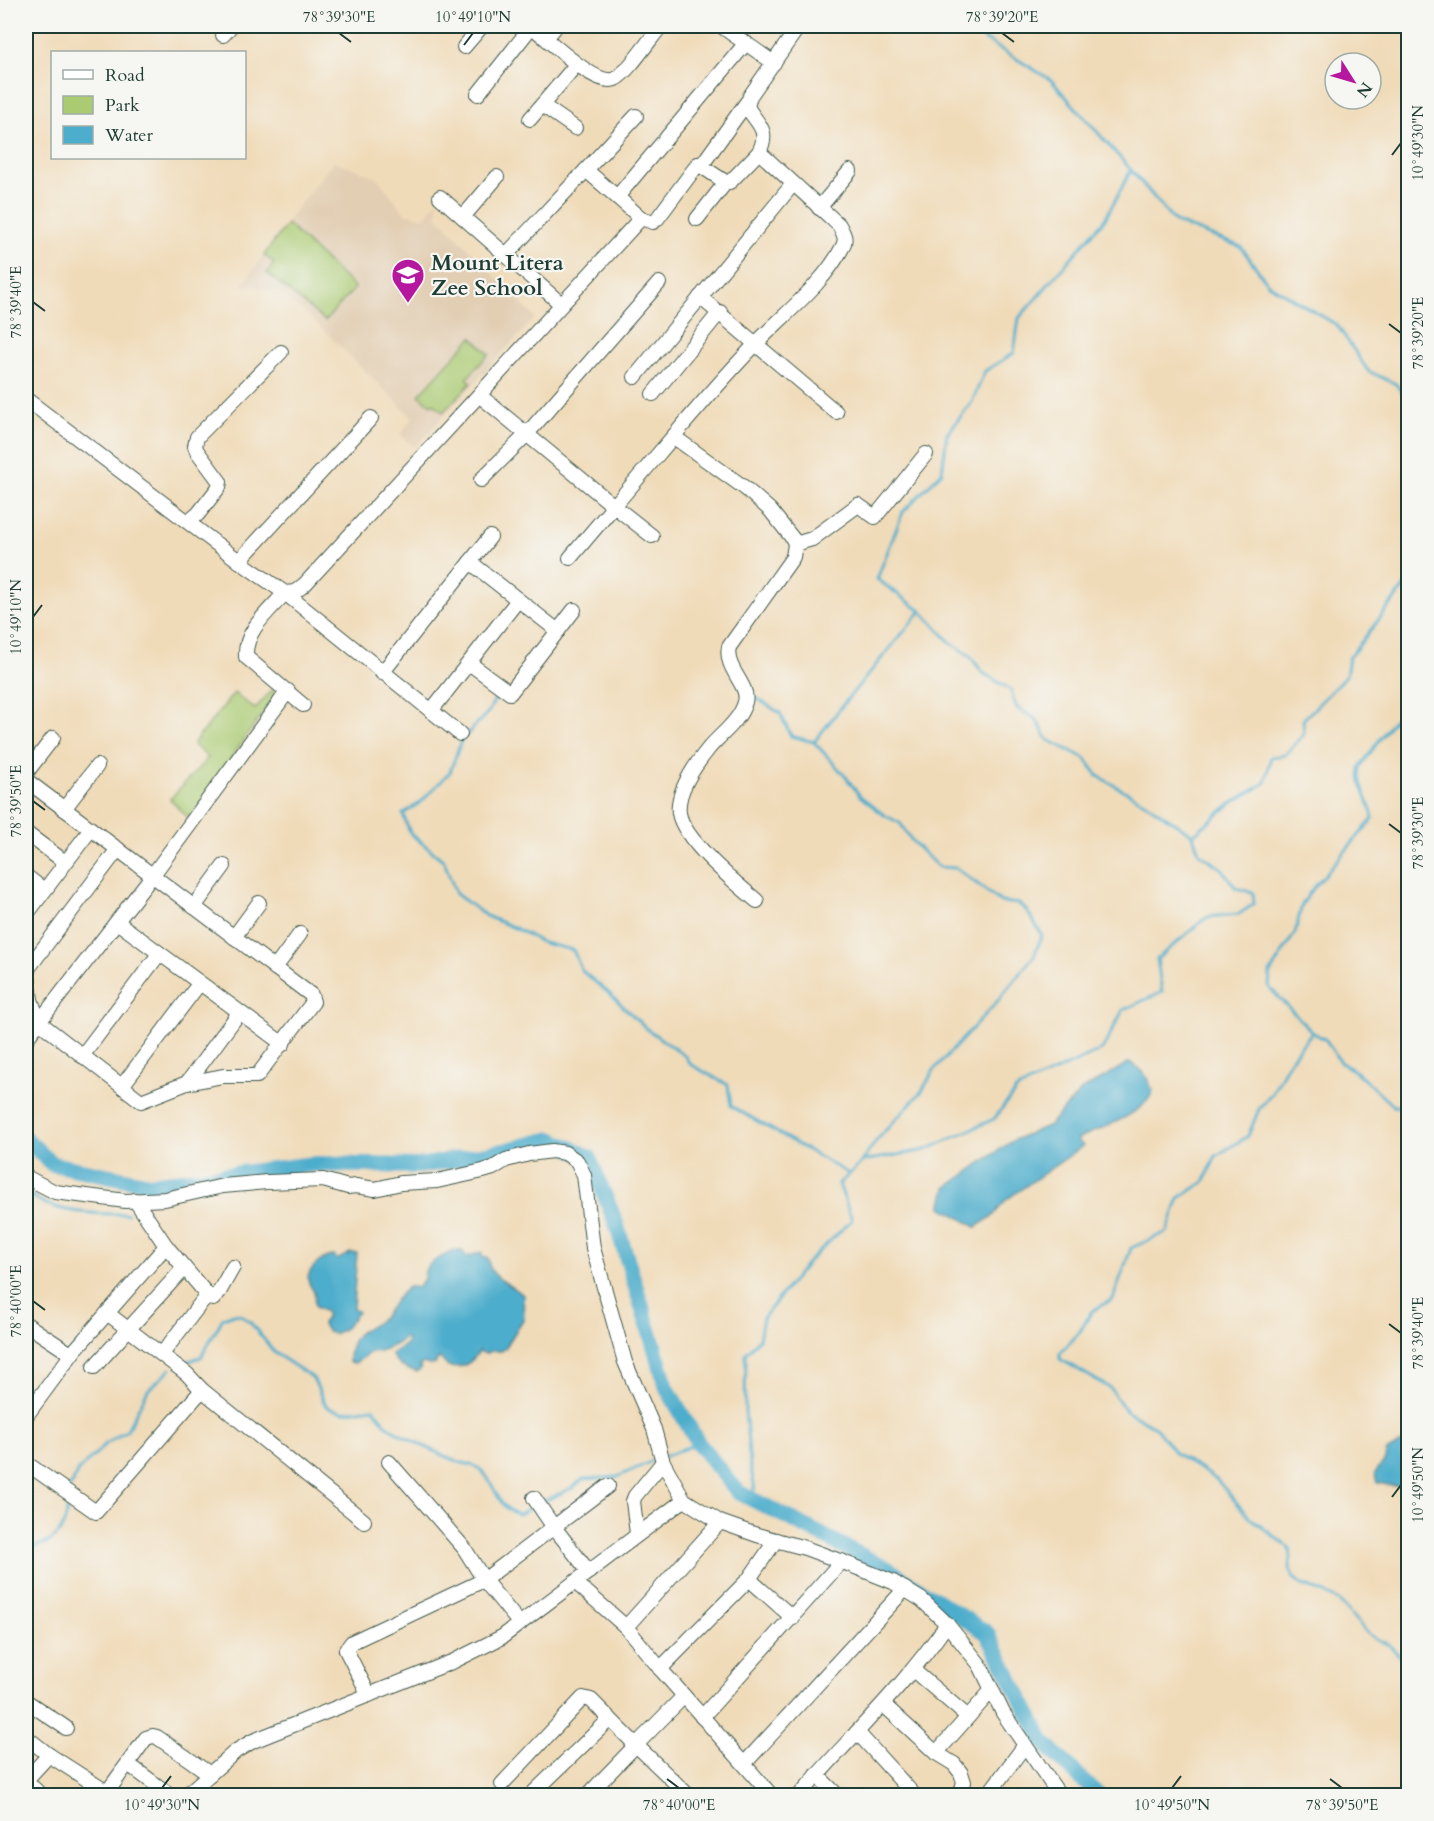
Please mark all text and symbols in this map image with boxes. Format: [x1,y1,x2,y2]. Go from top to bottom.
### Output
text: 78°39'30"E [303,7,375,27]
text: 10°49'10"N [435,7,511,27]
text: 78°39'20"E [966,7,1038,27]
legend [51,51,246,159]
north arrow [1323,51,1383,111]
text: Road [105,63,145,88]
text: N [1351,77,1377,102]
text: Park [105,93,140,118]
text: 10°49'30"N [1408,105,1428,181]
text: Water [104,123,154,148]
place label: Mount Litera Zee School [431,248,564,303]
school or university icon: Mount Litera Zee School [390,257,426,304]
text: 78°39'40"E [6,266,26,338]
text: 78°39'20"E [1408,297,1428,369]
text: 10°49'10"N [6,579,26,655]
text: 78°39'50"E [6,765,26,837]
text: 78°39'30"E [1408,797,1428,869]
text: 78°40'00"E [6,1265,26,1337]
text: 78°39'40"E [1408,1297,1428,1369]
text: 10°49'50"N [1408,1447,1428,1523]
text: 10°49'30"N [124,1795,200,1815]
text: 78°40'00"E [643,1795,715,1815]
text: 10°49'50"N [1134,1795,1210,1815]
text: 78°39'50"E [1306,1795,1378,1815]

